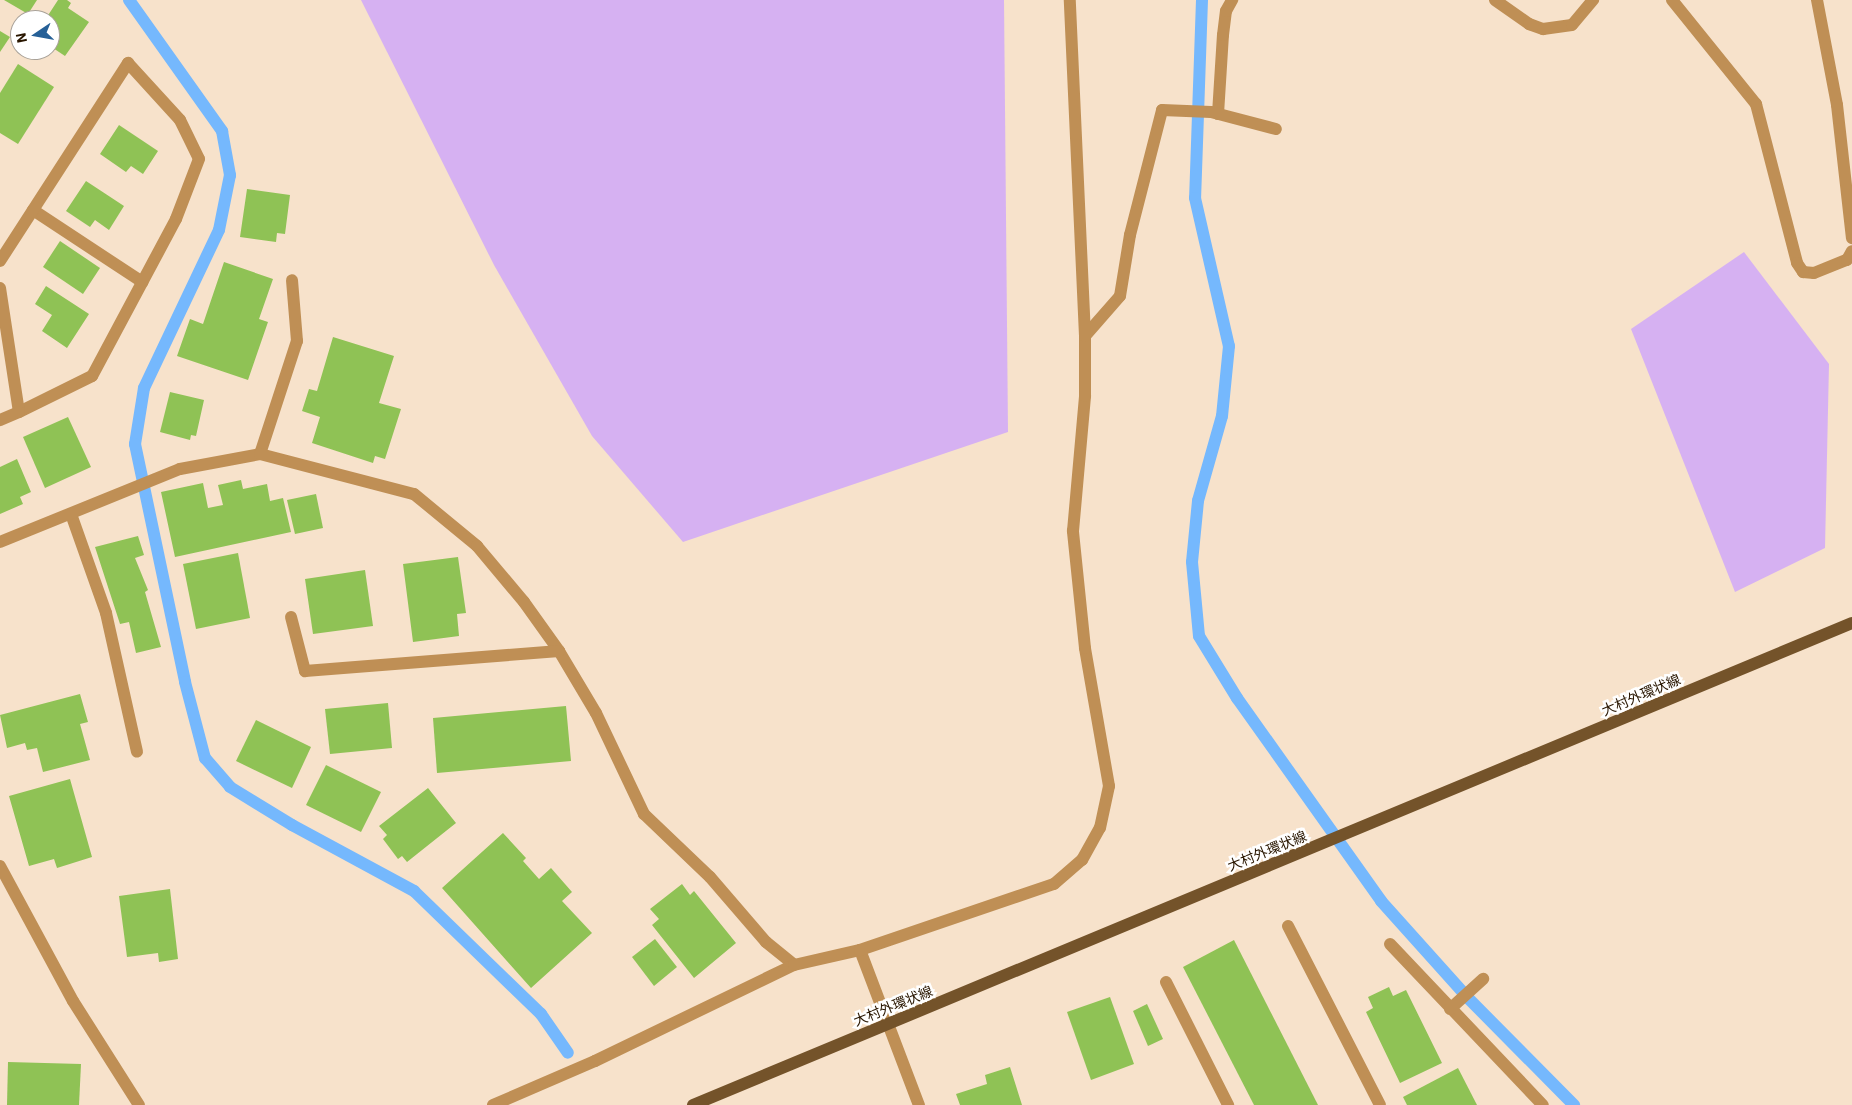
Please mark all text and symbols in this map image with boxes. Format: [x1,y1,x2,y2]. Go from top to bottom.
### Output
north arrow [10,10,60,60]
text: N [11,31,31,45]
street label: 大村外環状線 [1599,671,1683,719]
street label: 大村外環状線 [1225,827,1309,875]
street label: 大村外環状線 [851,982,935,1030]

